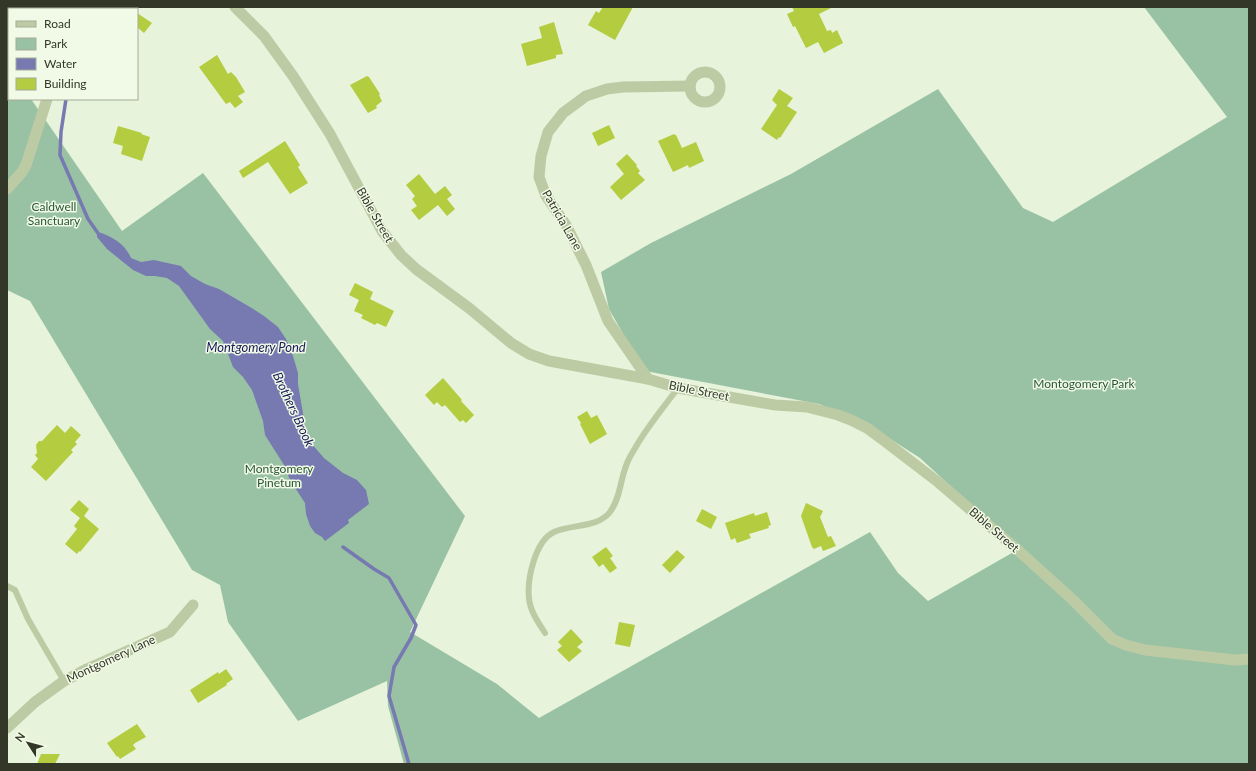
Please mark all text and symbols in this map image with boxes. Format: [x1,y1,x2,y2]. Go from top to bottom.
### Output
legend [8,8,138,100]
text: Road [44,16,71,31]
text: Park [44,36,68,51]
text: Water [44,56,77,71]
text: Building [44,76,87,91]
street label: Bible Street [354,185,398,246]
street label: Patricia Lane [539,187,586,253]
park label: Caldwell Sanctuary [28,199,81,228]
water label: Montgomery Pond [206,339,306,355]
water label: Brothers Brook [270,369,319,450]
park label: Montogomery Park [1033,376,1136,391]
street label: Bible Street [668,377,731,404]
park label: Montgomery Pinetum [245,461,314,490]
street label: Bible Street [966,504,1023,556]
street label: Montgomery Lane [64,631,158,686]
north arrow [8,723,48,763]
text: N [12,730,27,744]

